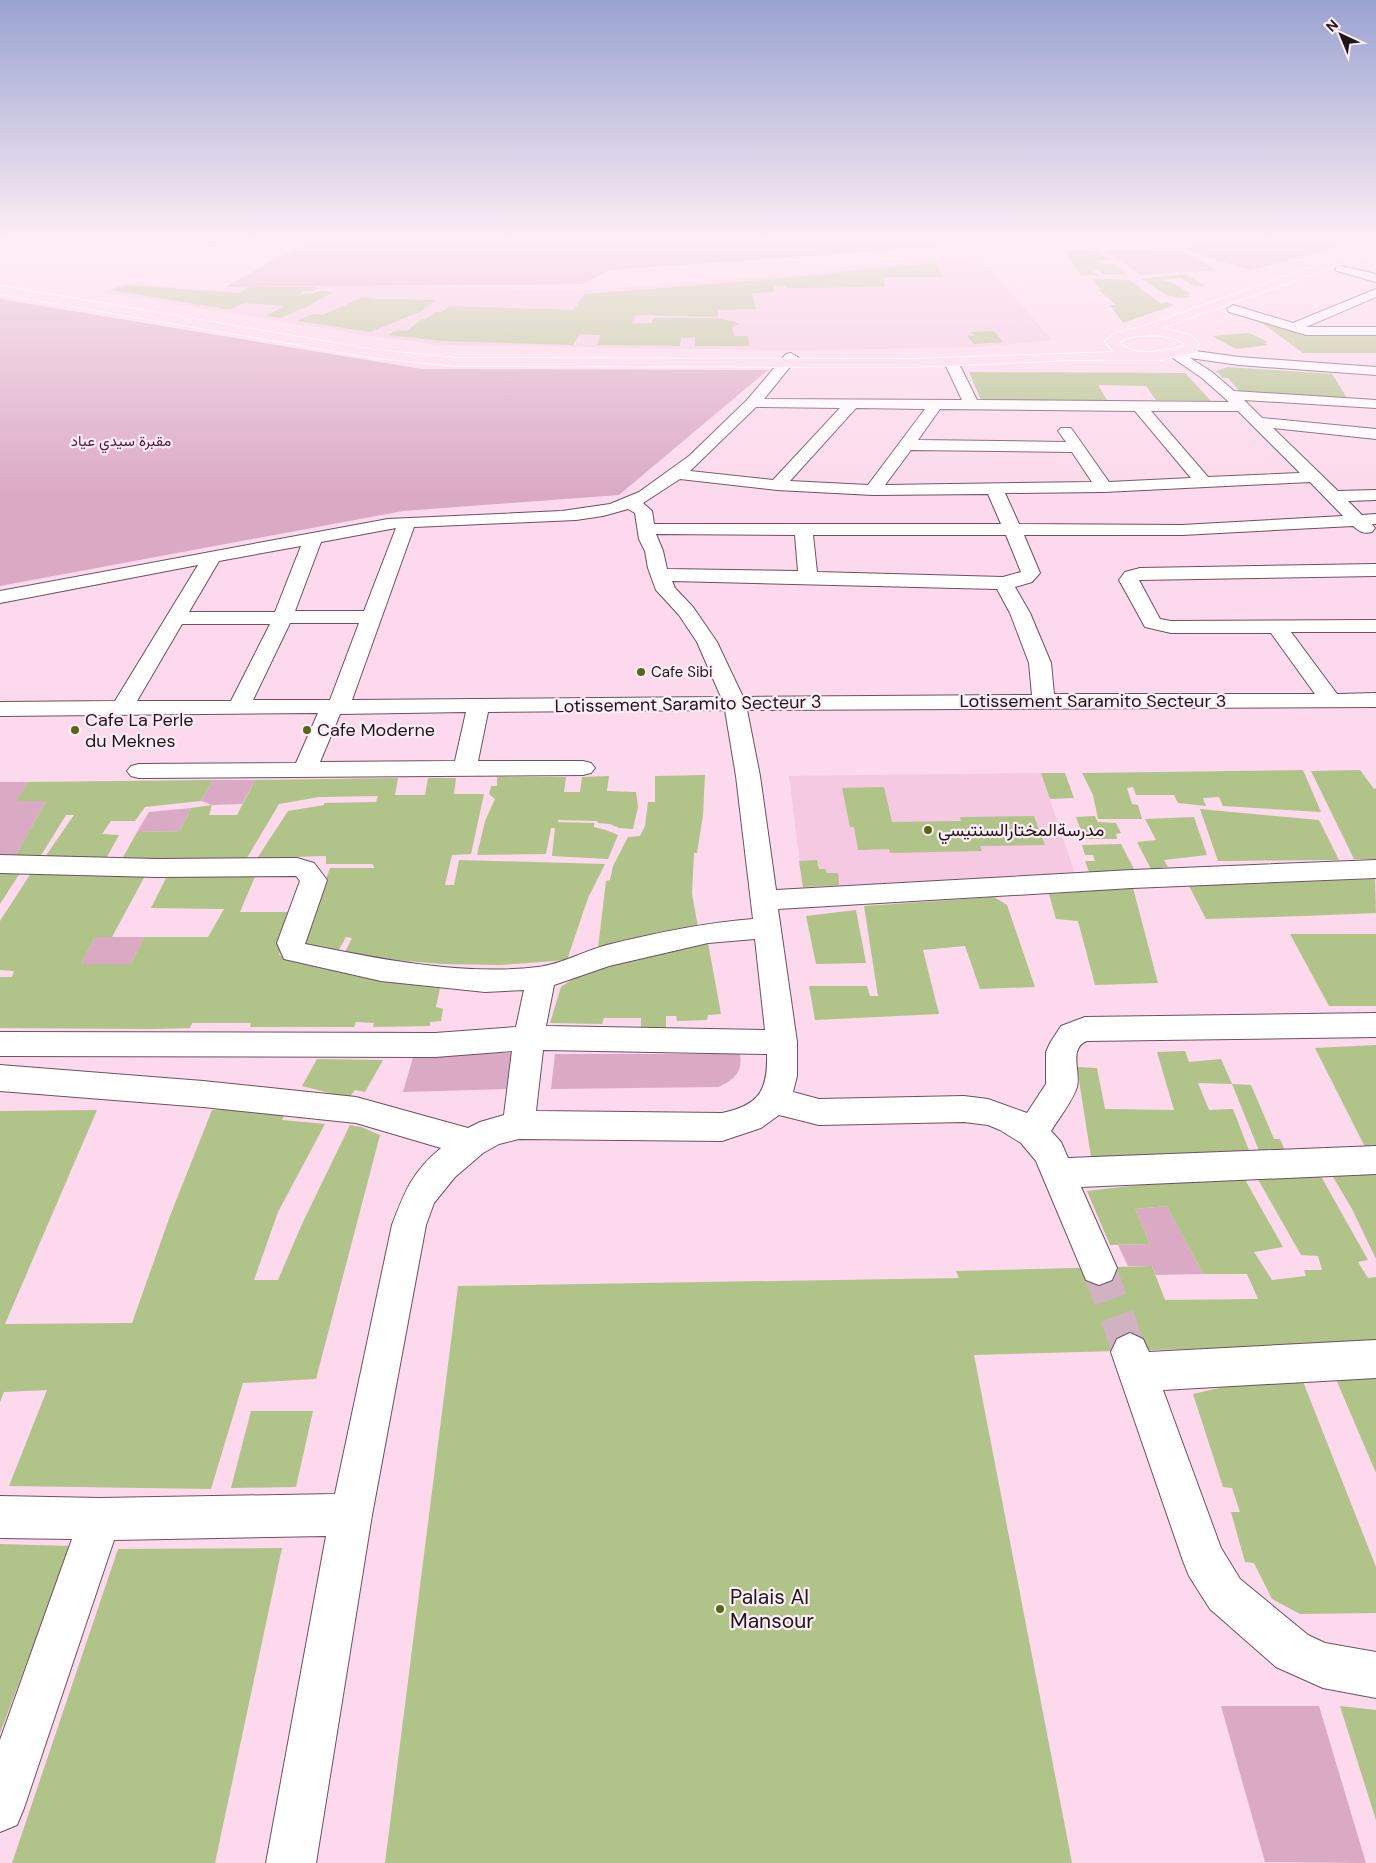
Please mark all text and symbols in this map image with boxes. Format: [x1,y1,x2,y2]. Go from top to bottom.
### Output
north arrow [1316,10,1366,60]
text: N [1322,16,1342,36]
park label: مقبرة سيدي عياد [71,431,171,454]
place label: Cafe Sibi [651,662,713,682]
marker: Cafe Sibi [635,666,647,678]
street label: Lotissement Saramito Secteur 3 [960,689,1226,713]
street label: Lotissement Saramito Secteur 3 [554,690,822,718]
place label: Cafe La Perle du Meknes [85,708,194,753]
place label: Cafe Moderne [317,718,435,742]
marker: Cafe La Perle du Meknes [69,724,81,736]
marker: Cafe Moderne [301,724,313,736]
place label: مدرسةالمختارالسنتيسي [938,818,1104,845]
marker: مدرسةالمختارالسنتيسي [922,824,934,836]
place label: Palais Al Mansour [730,1583,814,1635]
marker: Palais Al Mansour [714,1603,726,1615]

